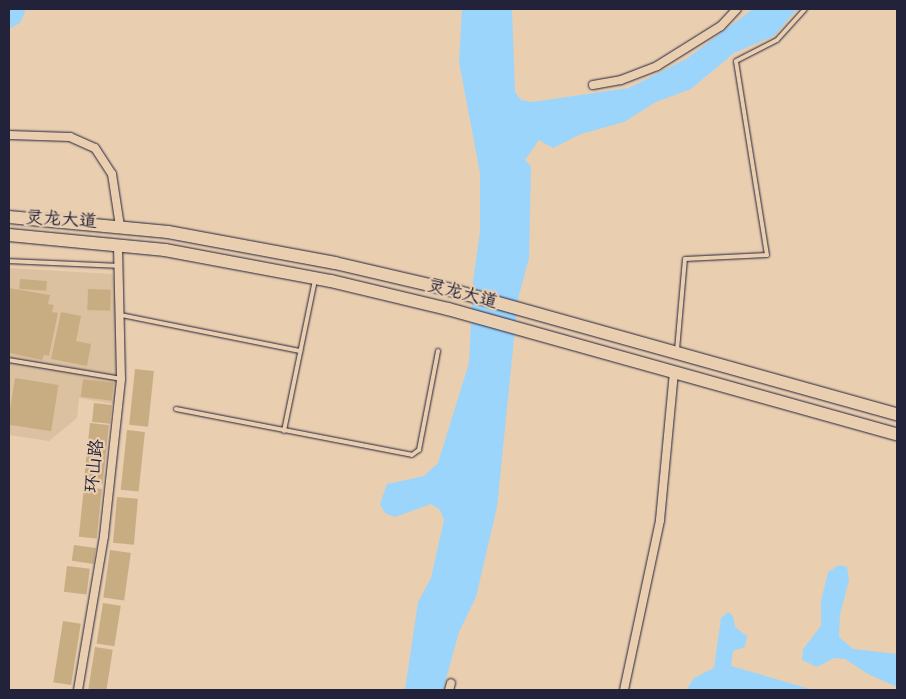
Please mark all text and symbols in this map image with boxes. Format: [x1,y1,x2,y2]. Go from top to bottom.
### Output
street label: 灵龙大道 [24,208,98,234]
street label: 灵龙大道 [424,275,500,315]
street label: 环山路 [82,438,110,494]

